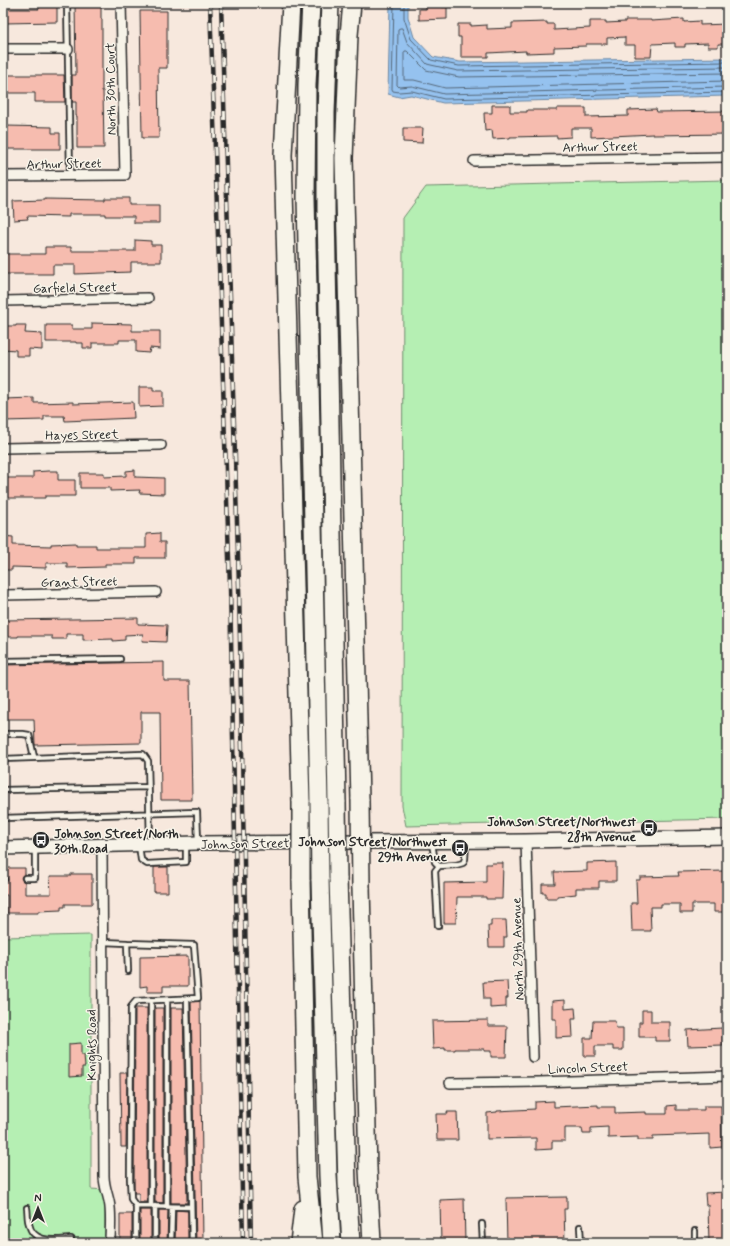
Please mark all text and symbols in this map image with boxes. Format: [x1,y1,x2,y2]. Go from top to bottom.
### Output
street label: North 30th Court [102,42,121,135]
street label: Arthur Street [562,138,638,157]
street label: Arthur Street [26,155,102,174]
street label: Garfield Street [33,279,117,298]
street label: Hayes Street [45,426,119,445]
street label: Grant Street [41,573,118,592]
place label: Johnson Street/Northwest 28th Avenue [487,814,637,846]
bus stop icon: Johnson Street/Northwest 28th Avenue [639,818,659,838]
place label: Johnson Street/North 30th Road [54,826,179,858]
bus stop icon: Johnson Street/North 30th Road [31,830,51,850]
place label: Johnson Street/Northwest 29th Avenue [298,834,448,866]
street label: Johnson Street [200,835,290,854]
bus stop icon: Johnson Street/Northwest 29th Avenue [450,838,470,858]
street label: North 29th Avenue [508,897,529,1001]
street label: Knights Road [84,1009,102,1081]
street label: Lincoln Street [547,1059,629,1078]
north arrow [18,1188,58,1228]
text: N [34,1192,42,1206]

